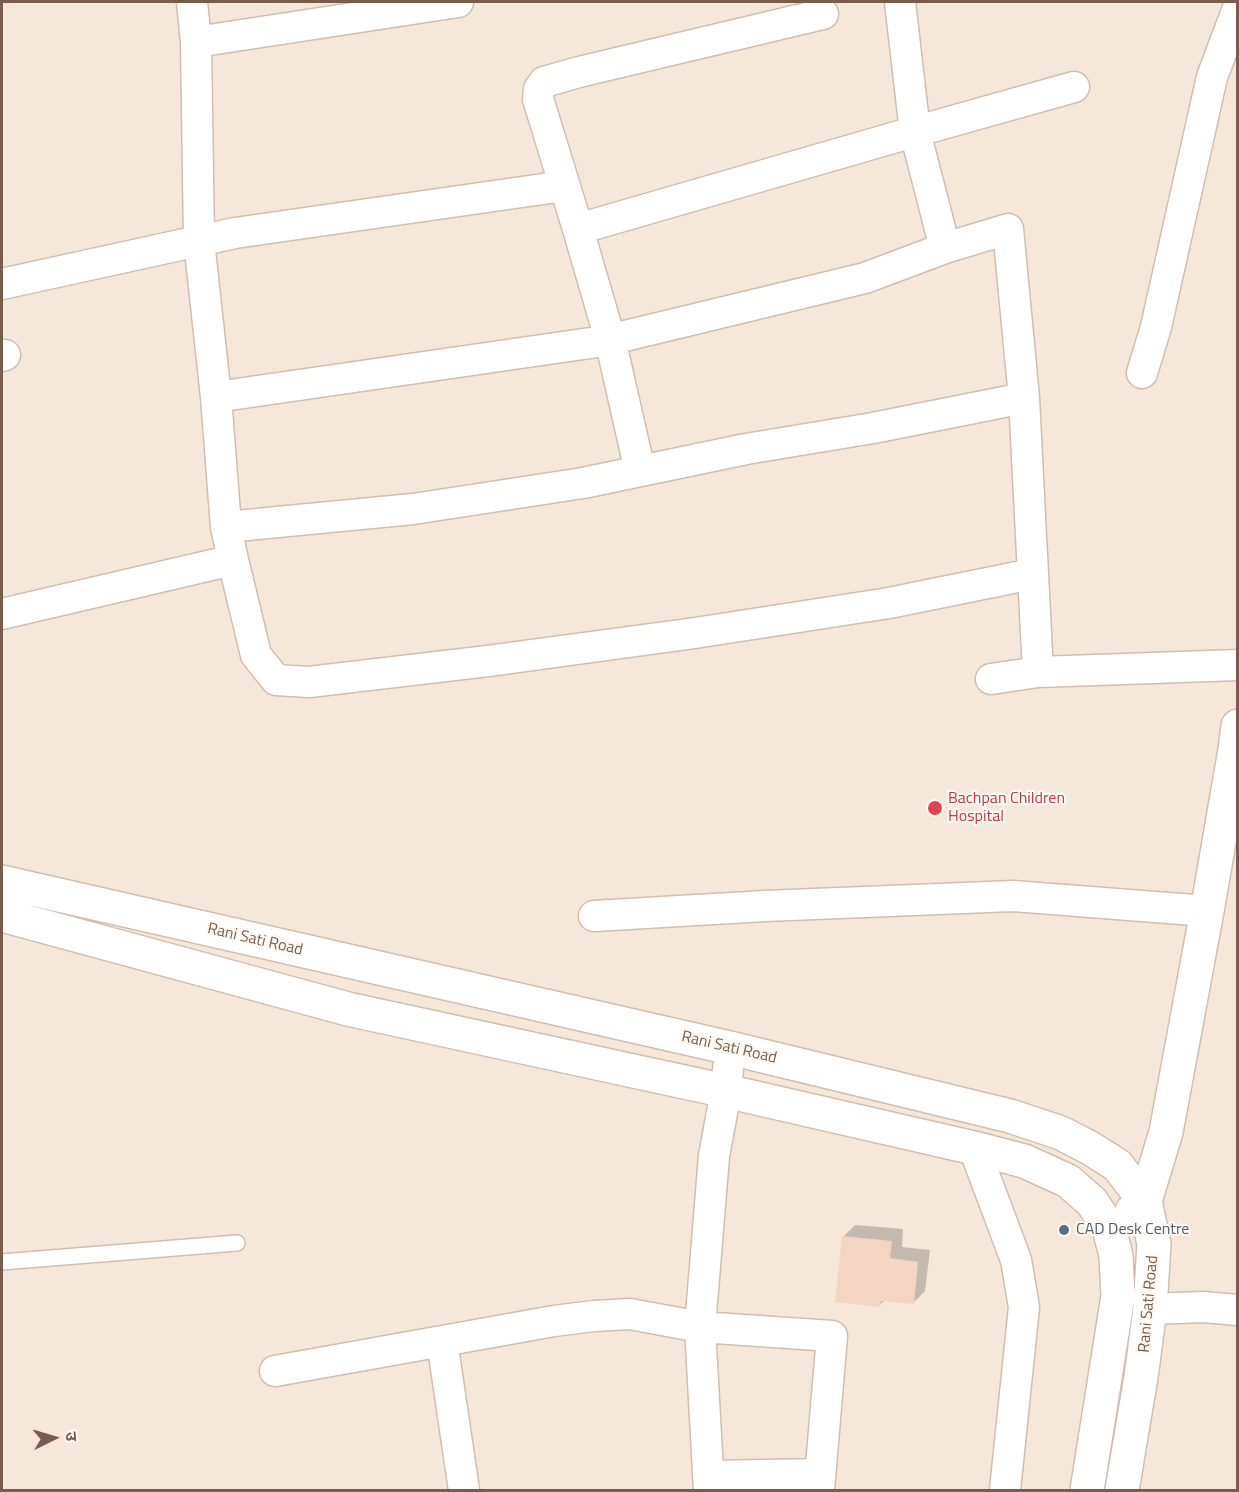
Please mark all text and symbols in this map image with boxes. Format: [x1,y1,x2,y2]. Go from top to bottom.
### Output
place label: Bachpan Children Hospital [948,789,1065,827]
marker: Bachpan Children Hospital [926,799,944,817]
street label: Rani Sati Road [205,920,305,960]
street label: Rani Sati Road [679,1028,779,1068]
place label: CAD Desk Centre [1076,1220,1189,1240]
marker: CAD Desk Centre [1057,1223,1071,1237]
street label: Rani Sati Road [1135,1255,1163,1353]
north arrow [24,1408,84,1468]
text: उ [60,1431,84,1442]

